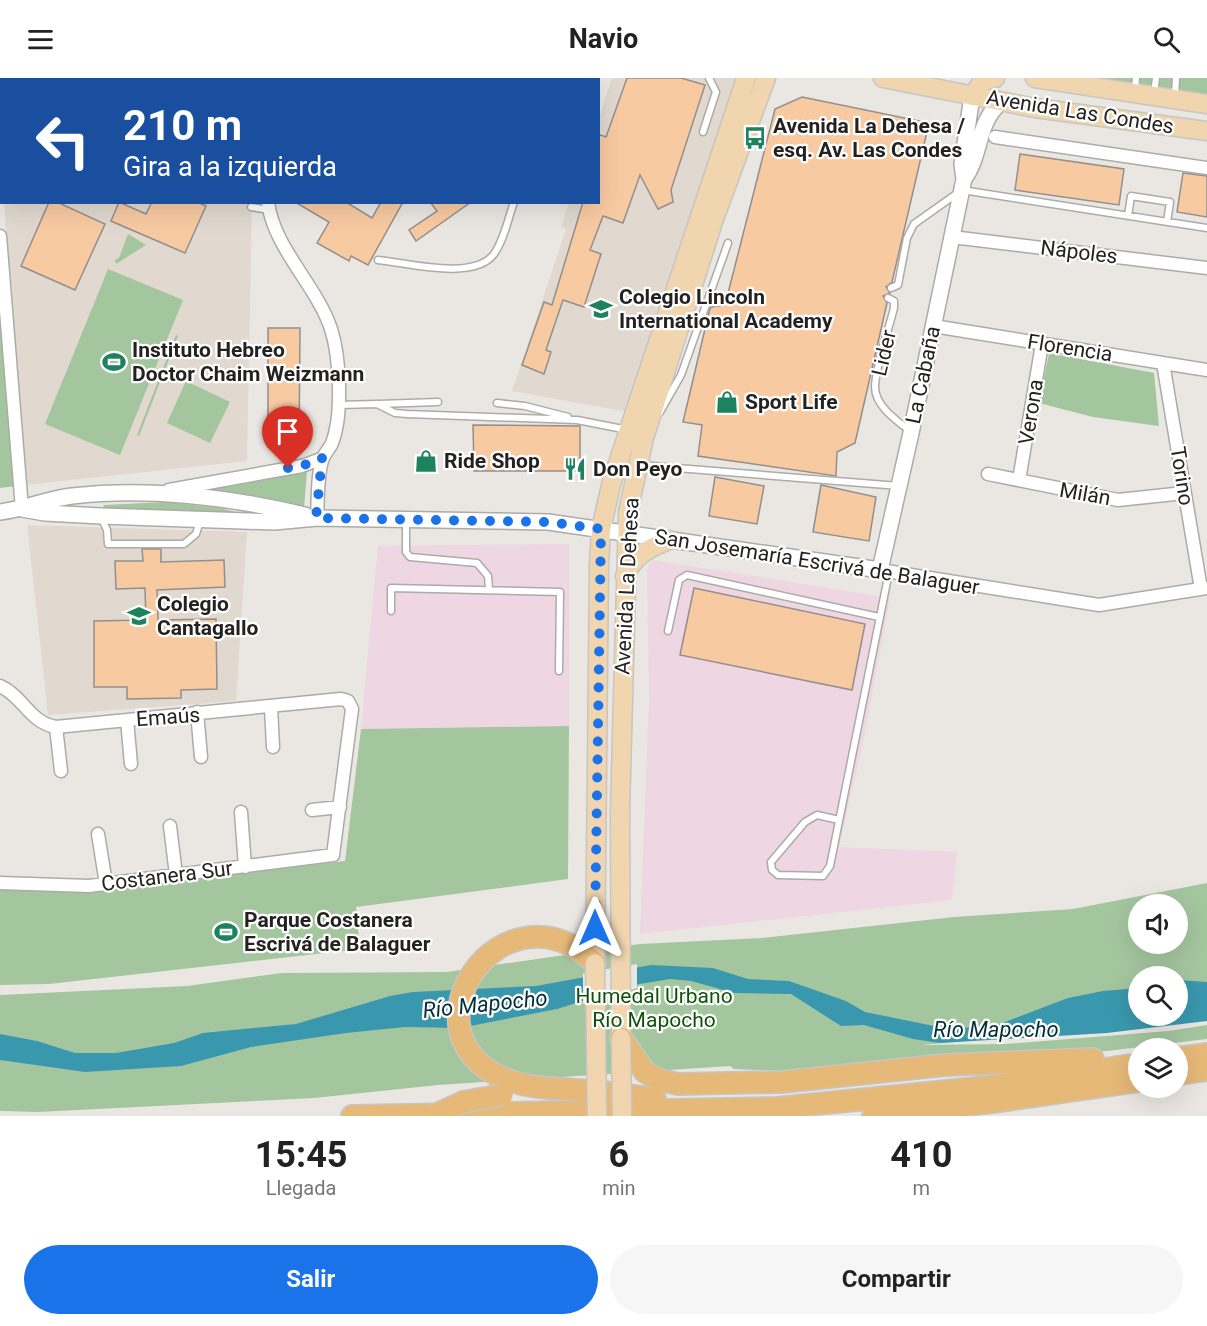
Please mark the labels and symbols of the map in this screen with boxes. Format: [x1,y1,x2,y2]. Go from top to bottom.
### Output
street label: Avenida Las Condes [985,85,1175,139]
place label: Avenida La Dehesa / esq. Av. Las Condes [773,114,965,162]
bus stop icon: Avenida La Dehesa / esq. Av. Las Condes [742,125,768,151]
street label: Nápoles [1039,235,1119,269]
place label: Colegio Lincoln International Academy [619,285,833,333]
school or university icon: Colegio Lincoln International Academy [588,296,614,322]
street label: La Cabaña [901,324,945,426]
street label: Lider [867,328,901,378]
street label: Florencia [1026,329,1114,367]
place label: Instituto Hebreo Doctor Chaim Weizmann [132,338,364,386]
sports icon: Instituto Hebreo Doctor Chaim Weizmann [101,349,127,375]
street label: Verona [1014,378,1048,446]
shop icon: Sport Life [714,389,740,415]
place label: Sport Life [745,390,838,414]
pin [262,406,313,468]
street label: Torino [1166,445,1198,507]
shop icon: Ride Shop [413,448,439,474]
place label: Ride Shop [444,449,540,473]
restaurant icon: Don Peyo [562,456,588,482]
place label: Don Peyo [593,457,683,481]
street label: Milán [1058,478,1112,510]
street label: Avenida La Dehesa [610,497,644,675]
street label: San Josemaría Escrivá de Balaguer [653,524,981,600]
place label: Colegio Cantagallo [157,592,258,640]
school or university icon: Colegio Cantagallo [126,603,152,629]
street label: Emaús [135,703,201,731]
street label: Costanera Sur [100,856,234,896]
position arrow [563,896,627,960]
place label: Parque Costanera Escrivá de Balaguer [244,908,431,956]
sports icon: Parque Costanera Escrivá de Balaguer [213,919,239,945]
park label: Humedal Urbano Río Mapocho [575,984,733,1032]
water label: Río Mapocho [421,985,549,1023]
water label: Río Mapocho [933,1017,1059,1042]

